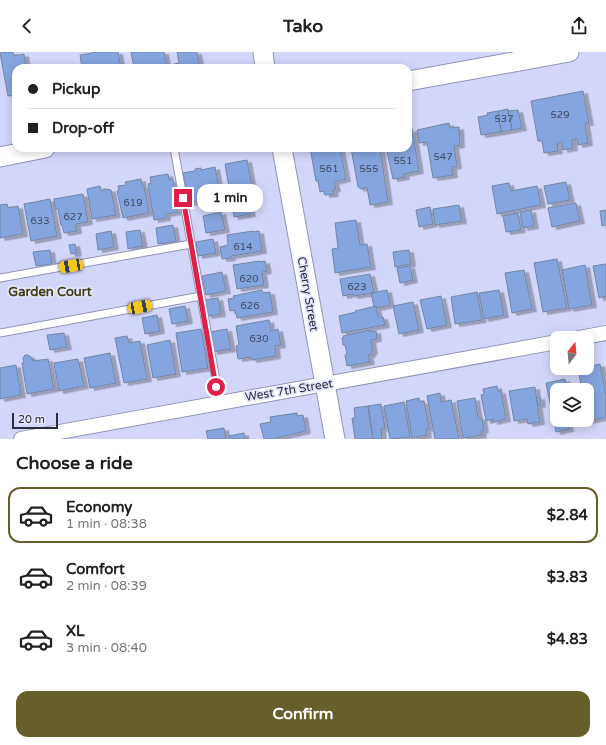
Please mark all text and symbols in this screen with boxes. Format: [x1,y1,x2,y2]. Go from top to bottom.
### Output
icon: back [16,15,38,37]
text: Tako [283,15,323,37]
icon: share [568,15,590,37]
text: Pickup [52,80,100,98]
house number: 529 [551,109,569,121]
house number: 537 [495,113,513,125]
text: Drop-off [52,119,114,137]
house number: 547 [434,151,452,163]
house number: 551 [394,155,412,167]
house number: 561 [320,163,338,175]
house number: 555 [360,163,378,175]
callout: 1 min [197,184,263,212]
route end [174,189,192,207]
text: 1 min [213,190,247,206]
house number: 619 [124,197,142,209]
house number: 627 [64,211,82,223]
house number: 633 [31,215,49,227]
house number: 614 [234,241,252,253]
street label: Cherry Street [295,256,322,333]
car [58,258,84,274]
house number: 620 [240,273,258,285]
house number: 623 [348,281,366,293]
district label: Garden Court [8,284,92,300]
car [127,299,153,315]
house number: 626 [241,300,259,312]
north arrow [550,331,594,375]
map controls [550,331,594,427]
house number: 630 [250,333,268,345]
street label: West 7th Street [244,376,334,404]
route start [207,378,225,396]
button: layers [550,383,594,427]
scale bar [12,411,58,430]
text: 20 m [18,413,45,426]
text: Choose a ride [16,452,133,474]
icon: car [18,497,54,533]
text: Economy [66,498,132,516]
text: $2.84 [547,506,588,524]
text: 1 min · 08:38 [66,516,147,532]
icon: car [18,559,54,595]
text: Comfort [66,560,125,578]
text: $3.83 [547,568,588,586]
text: 2 min · 08:39 [66,578,147,594]
icon: car [18,621,54,657]
text: XL [66,622,85,640]
text: $4.83 [547,630,588,648]
text: 3 min · 08:40 [66,640,147,656]
button: Confirm [16,691,590,737]

